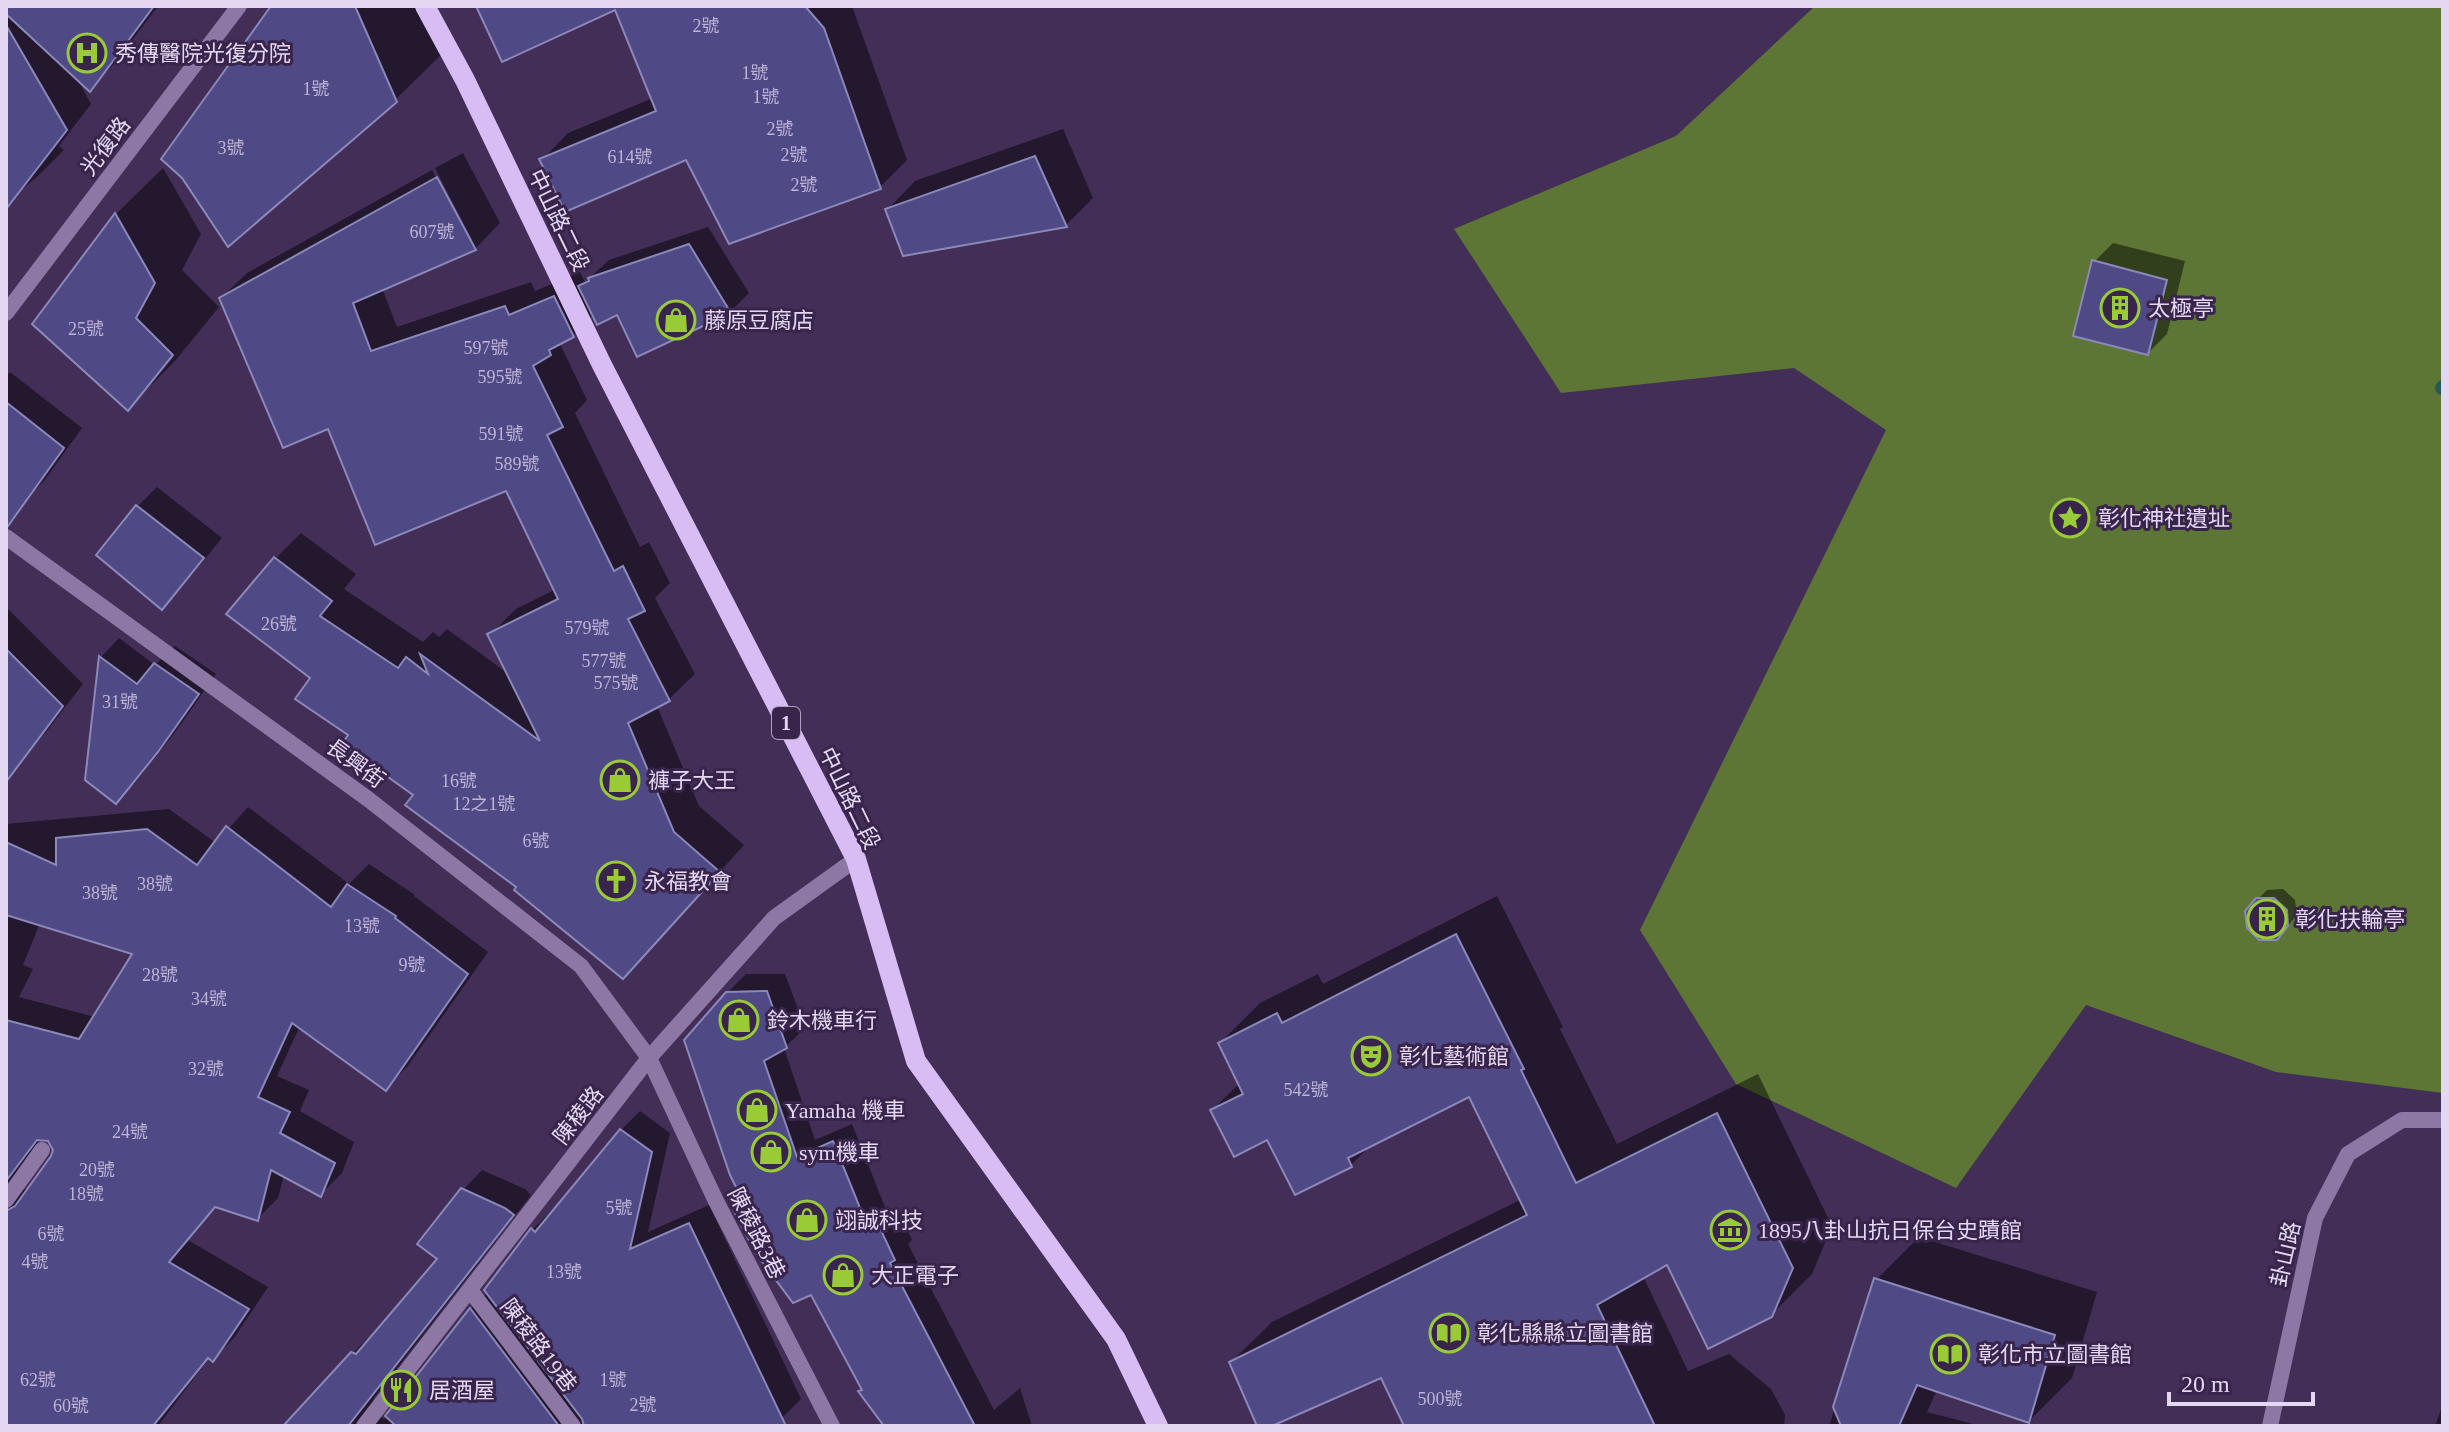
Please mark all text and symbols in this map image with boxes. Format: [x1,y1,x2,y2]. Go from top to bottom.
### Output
house number: 2號 [693,16,720,36]
hospital icon: 秀傳醫院光復分院 [66,32,108,74]
place label: 秀傳醫院光復分院 [115,41,291,66]
house number: 1號 [742,63,769,83]
house number: 1號 [303,79,330,99]
house number: 1號 [753,87,780,107]
street label: 光復路 [76,112,135,180]
house number: 2號 [767,119,794,139]
house number: 3號 [218,138,245,158]
house number: 2號 [781,145,808,165]
house number: 614號 [608,147,653,167]
street label: 中山路二段 [523,165,594,275]
house number: 2號 [791,175,818,195]
house number: 607號 [410,222,455,242]
building icon: 太極亭 [2099,287,2141,329]
place label: 太極亭 [2148,296,2214,321]
shop icon: 藤原豆腐店 [655,299,697,341]
place label: 藤原豆腐店 [704,308,814,333]
house number: 25號 [68,319,104,339]
house number: 597號 [464,338,509,358]
house number: 595號 [478,367,523,387]
house number: 591號 [479,424,524,444]
house number: 589號 [495,454,540,474]
place icon: 彰化神社遺址 [2049,497,2091,539]
place label: 彰化神社遺址 [2098,506,2230,531]
house number: 26號 [261,614,297,634]
house number: 579號 [565,618,610,638]
house number: 577號 [582,651,627,671]
house number: 575號 [594,673,639,693]
house number: 31號 [102,692,138,712]
road number: 1 [772,707,800,739]
street label: 長興街 [322,734,390,793]
street label: 中山路二段 [814,743,885,853]
shop icon: 褲子大王 [599,759,641,801]
place label: 褲子大王 [648,768,736,793]
house number: 16號 [441,771,477,791]
house number: 12之1號 [453,794,516,814]
house number: 6號 [523,831,550,851]
church icon: 永福教會 [595,860,637,902]
place label: 永福教會 [644,869,732,894]
house number: 38號 [137,874,173,894]
house number: 38號 [82,883,118,903]
building icon: 彰化扶輪亭 [2246,898,2288,940]
place label: 彰化扶輪亭 [2295,907,2405,932]
house number: 13號 [344,916,380,936]
house number: 9號 [399,955,426,975]
house number: 28號 [142,965,178,985]
house number: 34號 [191,989,227,1009]
shop icon: 鈴木機車行 [718,999,760,1041]
place label: 鈴木機車行 [767,1008,877,1033]
theatre icon: 彰化藝術館 [1350,1035,1392,1077]
place label: 彰化藝術館 [1399,1044,1509,1069]
house number: 32號 [188,1059,224,1079]
house number: 542號 [1284,1080,1329,1100]
street label: 陳稜路 [548,1082,609,1149]
shop icon: Yamaha 機車 [736,1089,778,1131]
place label: Yamaha 機車 [785,1098,906,1123]
house number: 24號 [112,1122,148,1142]
shop icon: sym機車 [750,1131,792,1173]
place label: sym機車 [799,1140,880,1165]
house number: 20號 [79,1160,115,1180]
street label: 陳稜路3巷 [723,1183,790,1283]
house number: 18號 [68,1184,104,1204]
house number: 5號 [606,1198,633,1218]
shop icon: 翊誠科技 [786,1199,828,1241]
place label: 翊誠科技 [835,1208,923,1233]
museum icon: 1895八卦山抗日保台史蹟館 [1709,1209,1751,1251]
place label: 1895八卦山抗日保台史蹟館 [1758,1218,2022,1243]
street label: 卦山路 [2266,1219,2305,1289]
house number: 6號 [38,1224,65,1244]
house number: 4號 [22,1252,49,1272]
shop icon: 大正電子 [822,1254,864,1296]
house number: 13號 [546,1262,582,1282]
place label: 大正電子 [871,1263,959,1288]
street label: 陳稜路19巷 [496,1294,582,1397]
library icon: 彰化縣縣立圖書館 [1428,1312,1470,1354]
place label: 彰化縣縣立圖書館 [1477,1321,1653,1346]
library icon: 彰化市立圖書館 [1929,1333,1971,1375]
place label: 彰化市立圖書館 [1978,1342,2132,1367]
scale bar [2169,1356,2313,1406]
restaurant icon: 居酒屋 [380,1369,422,1411]
house number: 62號 [20,1370,56,1390]
house number: 1號 [600,1370,627,1390]
text: 20 m [2181,1371,2230,1397]
place label: 居酒屋 [429,1378,495,1403]
house number: 500號 [1418,1389,1463,1409]
house number: 2號 [630,1395,657,1415]
house number: 60號 [53,1396,89,1416]

